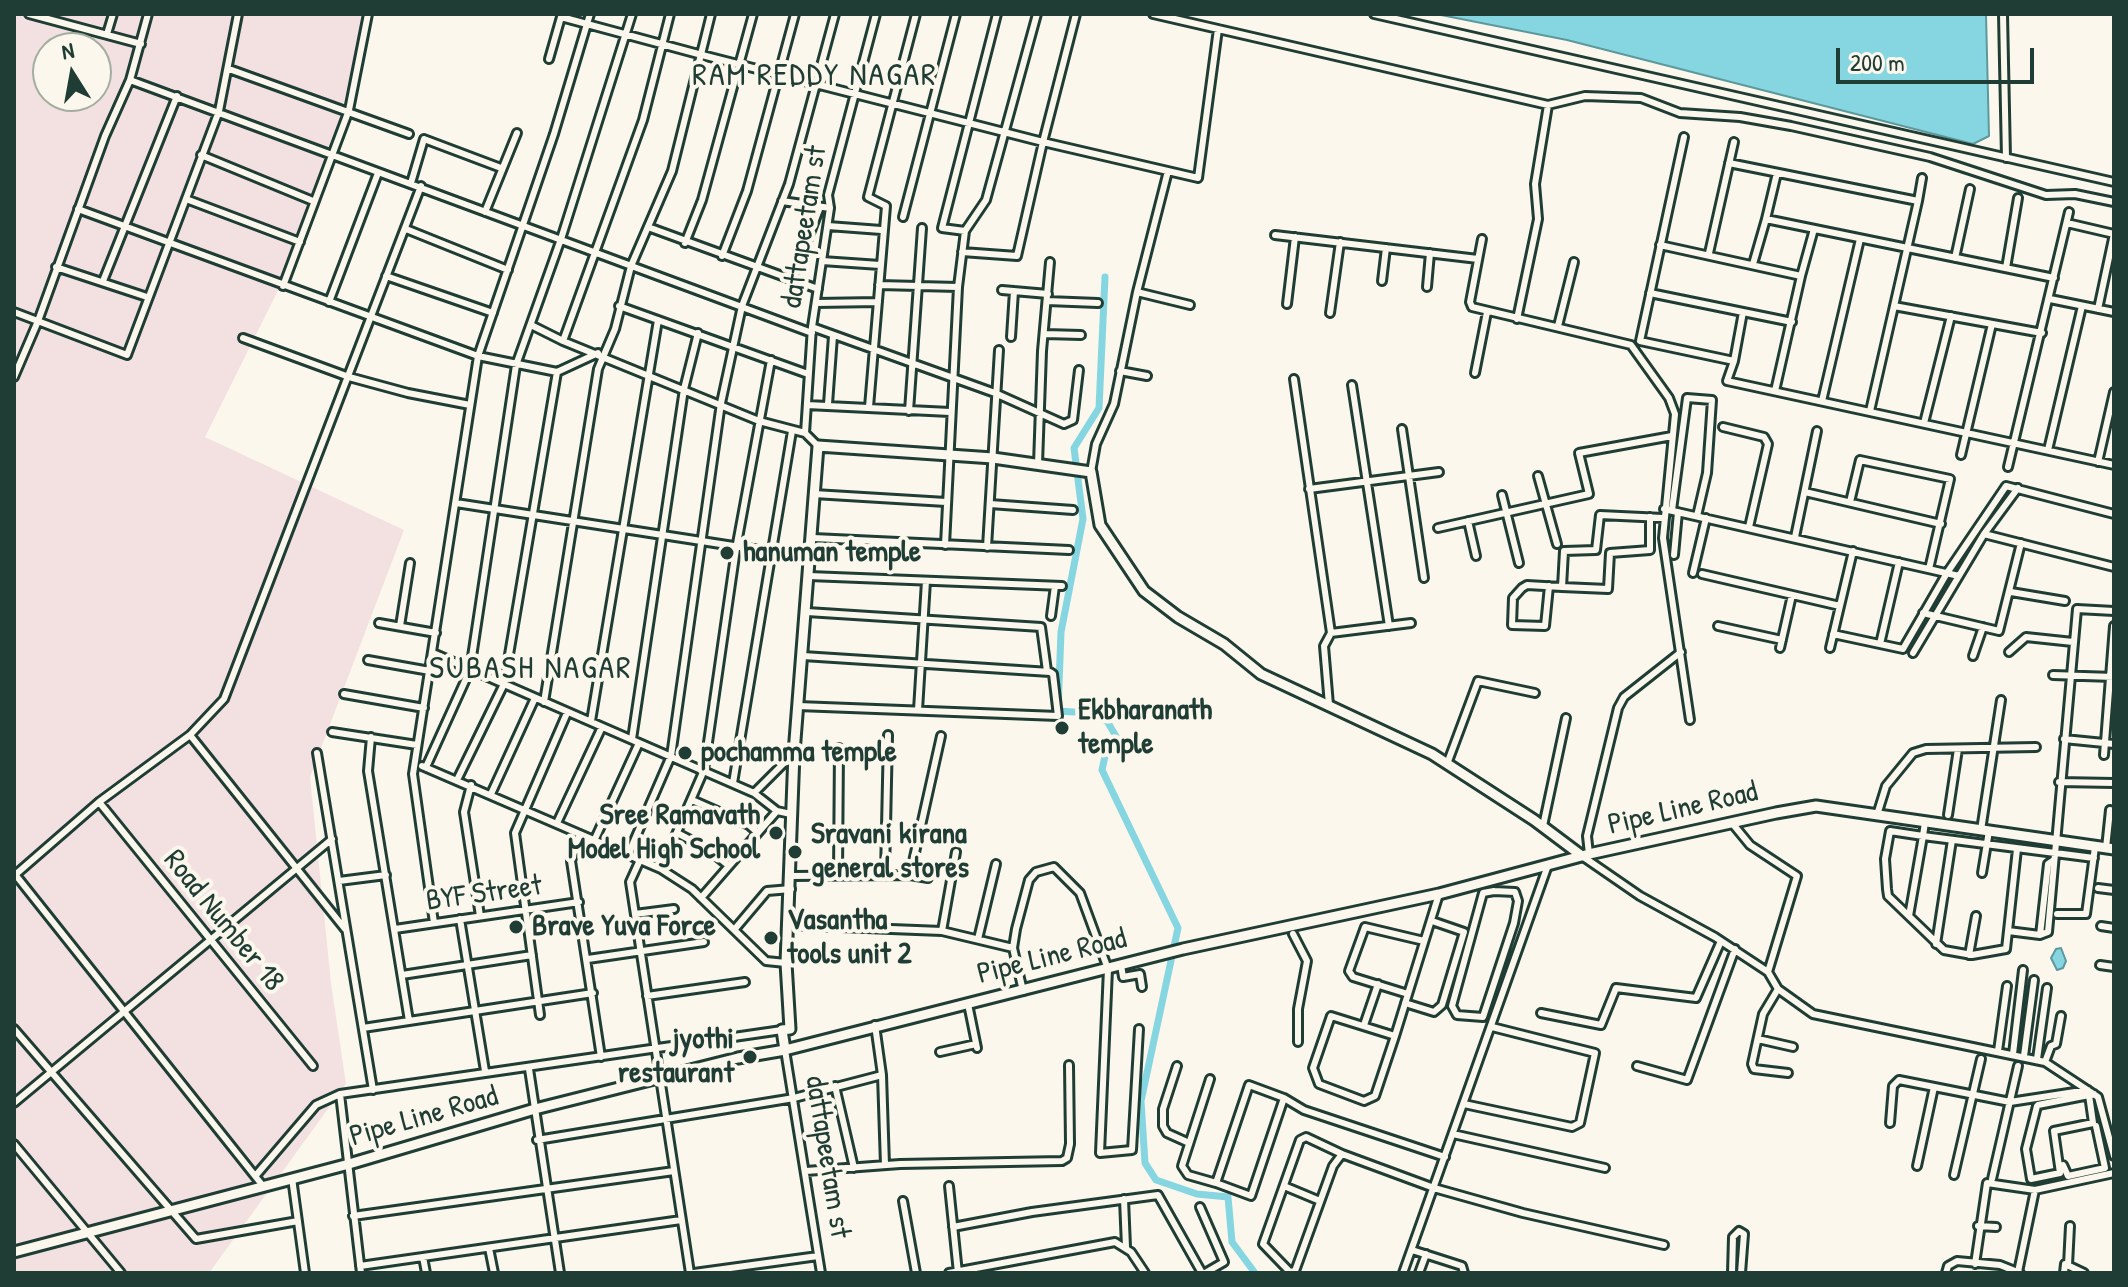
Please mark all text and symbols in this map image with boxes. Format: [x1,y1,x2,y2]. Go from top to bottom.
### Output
north arrow [32,32,112,112]
scale bar [1840,32,2038,82]
text: N [59,35,76,66]
text: 200 m [1850,46,1905,78]
district label: RAM REDDY NAGAR [692,57,938,95]
street label: dattapeetam st [774,143,836,311]
place label: hanuman temple [743,535,921,571]
marker: hanuman temple [718,544,736,562]
district label: SUBASH NAGAR [429,650,633,688]
place label: Ekbharanath temple [1078,693,1212,764]
marker: Ekbharanath temple [1053,719,1071,737]
place label: pochamma temple [701,735,897,771]
marker: pochamma temple [676,744,694,762]
street label: Pipe Line Road [1605,774,1761,844]
place label: Sree Ramavath Model High School [568,798,760,868]
place label: Sravani kirana general stores [811,817,969,888]
marker: Sree Ramavath Model High School [767,824,785,842]
street label: Road Number 18 [155,843,291,999]
marker: Sravani kirana general stores [786,843,804,861]
street label: BYF Street [424,868,544,920]
place label: Vasantha tools unit 2 [787,903,911,974]
place label: Brave Yuva Force [532,909,716,945]
marker: Brave Yuva Force [507,918,525,936]
street label: Pipe Line Road [974,921,1130,993]
marker: Vasantha tools unit 2 [762,929,780,947]
place label: jyothi restaurant [618,1022,734,1092]
marker: jyothi restaurant [741,1048,759,1066]
street label: dattapeetam st [796,1073,858,1241]
street label: Pipe Line Road [346,1079,502,1155]

